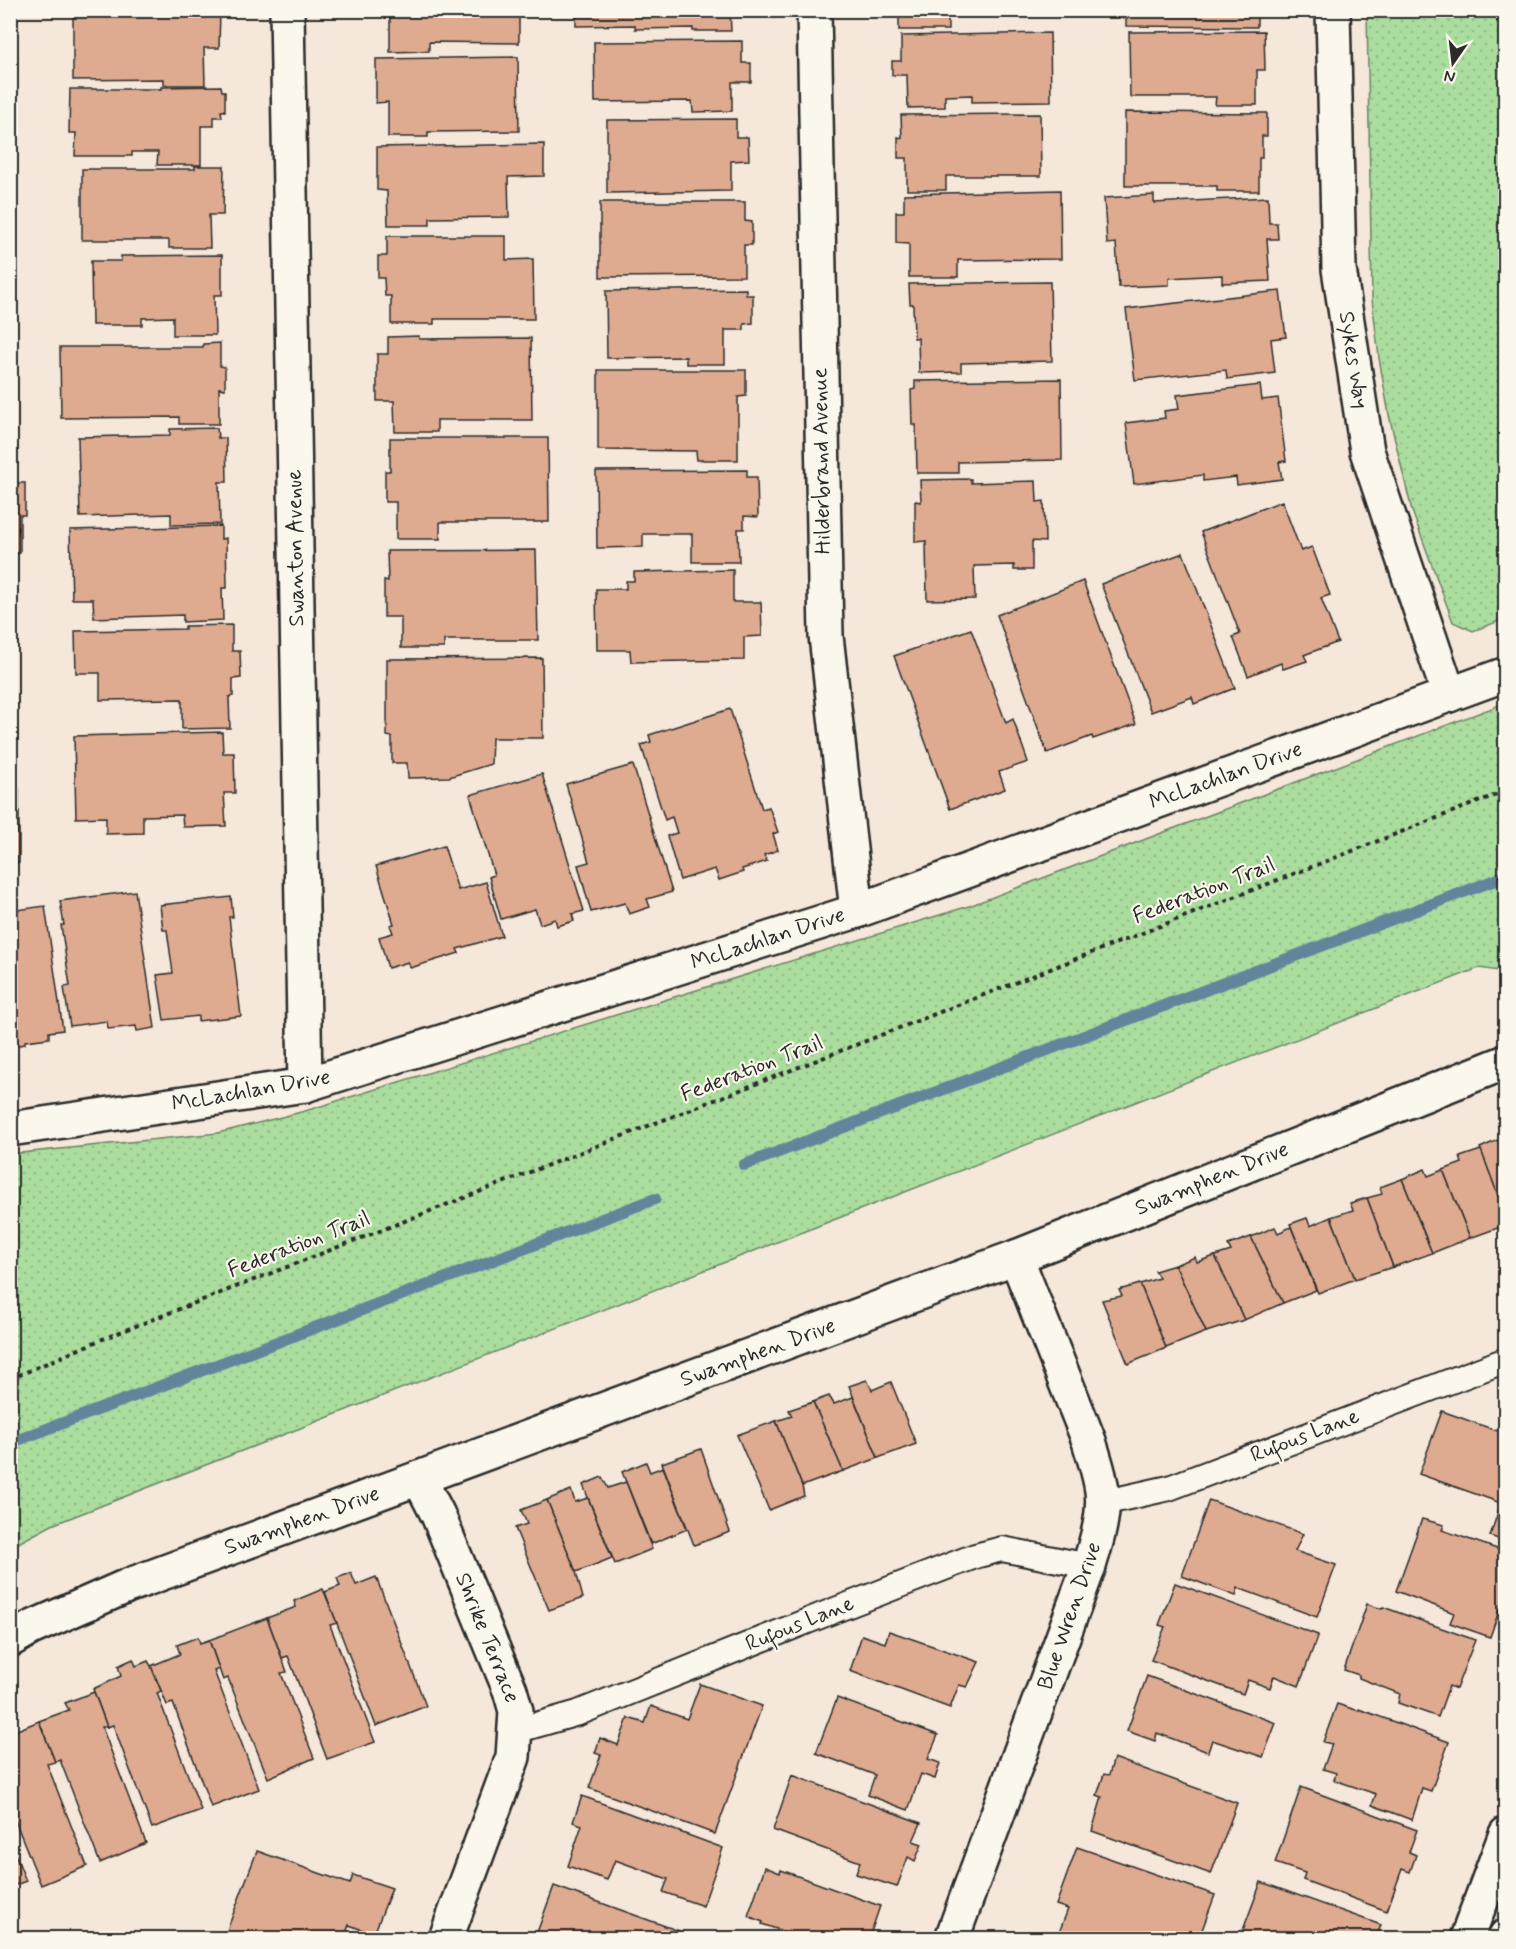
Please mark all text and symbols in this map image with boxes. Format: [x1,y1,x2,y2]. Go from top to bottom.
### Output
north arrow [1423,33,1483,93]
text: N [1442,65,1457,88]
street label: Sykes Way [1331,309,1375,411]
street label: Hilderbrand Avenue [806,367,838,555]
street label: Swanton Avenue [281,469,311,627]
street label: McLachlan Drive [1146,735,1306,817]
street label: Federation Trail [1129,851,1279,931]
street label: McLachlan Drive [687,901,849,977]
street label: Federation Trail [677,1029,827,1109]
street label: McLachlan Drive [169,1063,333,1119]
street label: Swamphen Drive [1131,1135,1293,1223]
street label: Federation Trail [224,1205,374,1285]
street label: Swamphen Drive [676,1312,840,1394]
street label: Rufous Lane [1246,1402,1364,1471]
street label: Swamphen Drive [220,1480,384,1562]
street label: Blue Wren Drive [1032,1538,1108,1694]
street label: Shrike Terrace [448,1569,526,1707]
street label: Rufous Lane [742,1590,859,1660]

